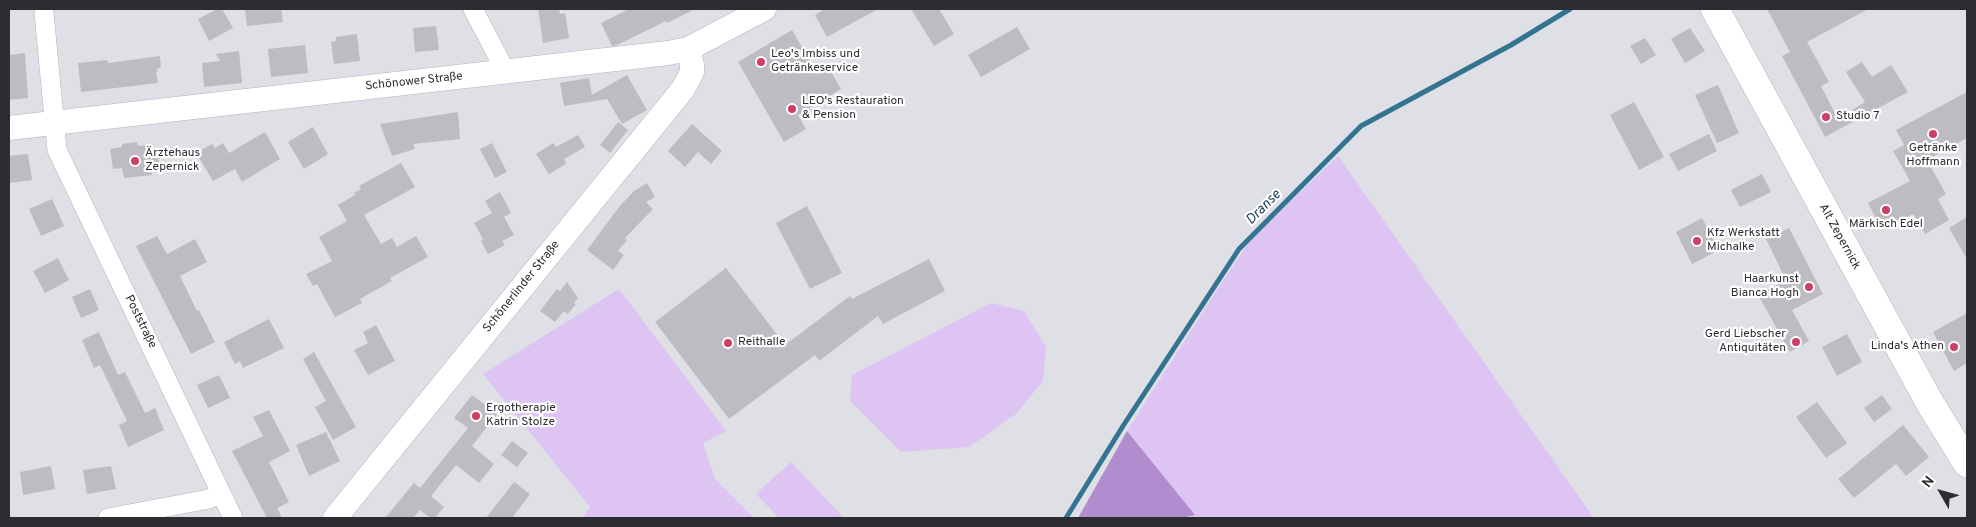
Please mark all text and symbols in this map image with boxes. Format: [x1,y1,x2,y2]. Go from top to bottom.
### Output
place label: Leo's Imbiss und Getränkeservice [771,48,860,76]
marker: Leo's Imbiss und Getränkeservice [755,56,767,68]
street label: Schönower Straße [365,70,463,94]
place label: LEO's Restauration & Pension [802,95,904,123]
marker: LEO's Restauration & Pension [786,103,798,115]
place label: Studio 7 [1836,110,1880,124]
marker: Studio 7 [1820,111,1832,123]
marker: Getränke Hoffmann [1927,128,1939,140]
place label: Getränke Hoffmann [1906,142,1960,170]
place label: Ärztehaus Zepernick [145,147,200,175]
marker: Ärztehaus Zepernick [129,155,141,167]
water label: Dranse [1243,187,1285,229]
street label: Alt Zepernick [1815,202,1863,272]
marker: Märkisch Edel [1880,204,1892,216]
place label: Märkisch Edel [1849,218,1923,232]
place label: Kfz Werkstatt Michalke [1707,227,1780,255]
marker: Kfz Werkstatt Michalke [1691,235,1703,247]
street label: Schönerlinder Straße [481,238,563,336]
place label: Haarkunst Bianca Hogh [1731,273,1799,301]
marker: Haarkunst Bianca Hogh [1803,281,1815,293]
street label: Poststraße [121,293,159,351]
place label: Gerd Liebscher Antiquitäten [1705,328,1786,356]
place label: Reithalle [738,336,785,350]
marker: Gerd Liebscher Antiquitäten [1790,336,1802,348]
marker: Reithalle [722,337,734,349]
place label: Linda's Athen [1871,340,1944,354]
marker: Linda's Athen [1948,341,1960,353]
place label: Ergotherapie Katrin Stolze [486,402,556,430]
marker: Ergotherapie Katrin Stolze [470,410,482,422]
north arrow [1916,467,1966,517]
text: N [1919,473,1939,492]

